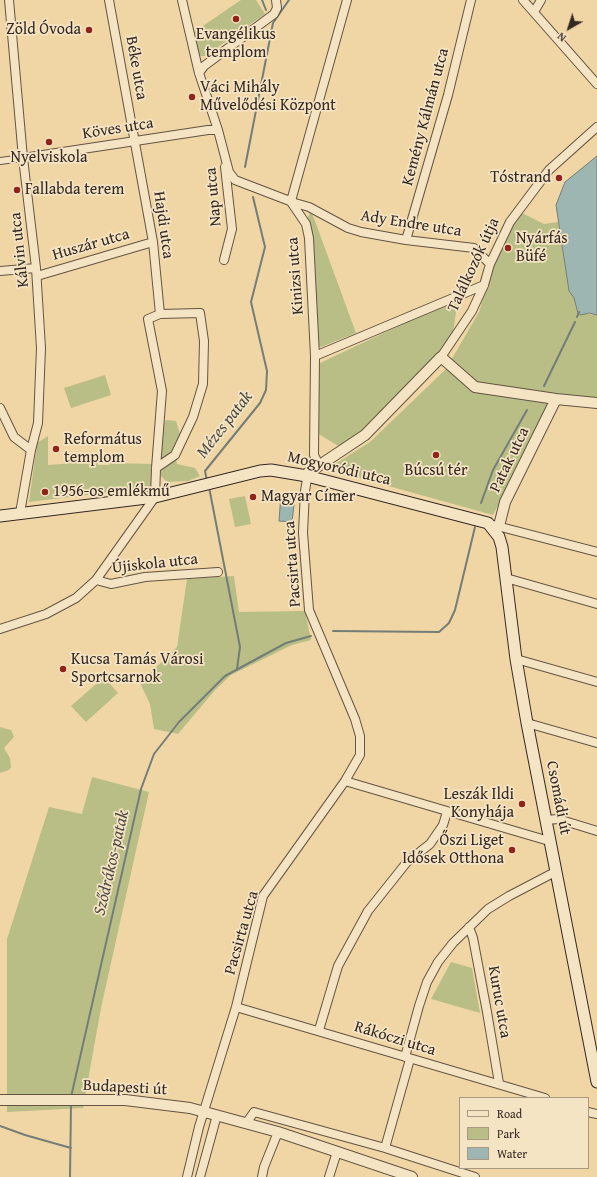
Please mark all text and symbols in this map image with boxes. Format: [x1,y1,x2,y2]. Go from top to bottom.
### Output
north arrow [549,8,589,48]
marker: Evangélikus templom [231,14,241,24]
place label: Zöld Óvoda [6,20,81,40]
marker: Zöld Óvoda [84,25,94,35]
place label: Evangélikus templom [196,25,276,63]
text: N [554,29,569,46]
street label: Béke utca [121,35,151,101]
street label: Kemény Kálmán utca [398,46,454,188]
place label: Váci Mihály Művelődési Központ [200,78,336,116]
marker: Váci Mihály Művelődési Központ [187,92,197,102]
street label: Köves utca [81,114,155,144]
marker: Nyelviskola [44,137,54,147]
place label: Nyelviskola [11,148,87,168]
street label: Nap utca [202,167,226,227]
place label: Tóstrand [490,168,551,188]
marker: Tóstrand [554,173,564,183]
place label: Fallabda terem [25,180,124,200]
marker: Fallabda terem [12,185,22,195]
street label: Hajdi utca [149,190,177,260]
street label: Ady Endre utca [359,207,463,241]
street label: Kálvin utca [7,211,33,289]
street label: Találkozók útja [444,215,504,315]
street label: Huszár utca [50,225,132,265]
place label: Nyárfás Büfé [516,229,568,267]
street label: Kinizsi utca [284,237,308,315]
marker: Nyárfás Büfé [503,243,513,253]
water label: Mézes patak [193,387,257,463]
street label: Patak utca [486,424,534,496]
place label: Református templom [64,430,142,468]
marker: Református templom [51,444,61,454]
street label: Mogyoródi utca [286,448,392,490]
marker: Búcsú tér [431,450,441,460]
place label: Búcsú tér [404,461,468,481]
place label: 1956-os emlékmű [53,482,170,502]
marker: 1956-os emlékmű [40,487,50,497]
place label: Magyar Címer [261,487,355,507]
marker: Magyar Címer [248,492,258,502]
street label: Pacsirta utca [280,520,306,608]
street label: Újiskola utca [111,550,199,578]
place label: Kucsa Tamás Városi Sportcsarnok [71,650,203,688]
marker: Kucsa Tamás Városi Sportcsarnok [58,664,68,674]
street label: Csomádi út [541,760,575,836]
place label: Leszák Ildi Konyhája [444,785,514,823]
marker: Leszák Ildi Konyhája [517,799,527,809]
water label: Sződrákos-patak [90,808,134,918]
place label: Őszi Liget Idősek Otthona [402,831,504,869]
marker: Őszi Liget Idősek Otthona [507,845,517,855]
street label: Pacsirta utca [221,889,263,977]
street label: Kuruc utca [483,964,515,1040]
street label: Rákóczi utca [352,1018,438,1060]
street label: Budapesti út [82,1076,168,1100]
legend [459,1097,589,1169]
text: Road [497,1105,522,1122]
text: Park [497,1125,520,1142]
text: Water [497,1145,527,1162]

